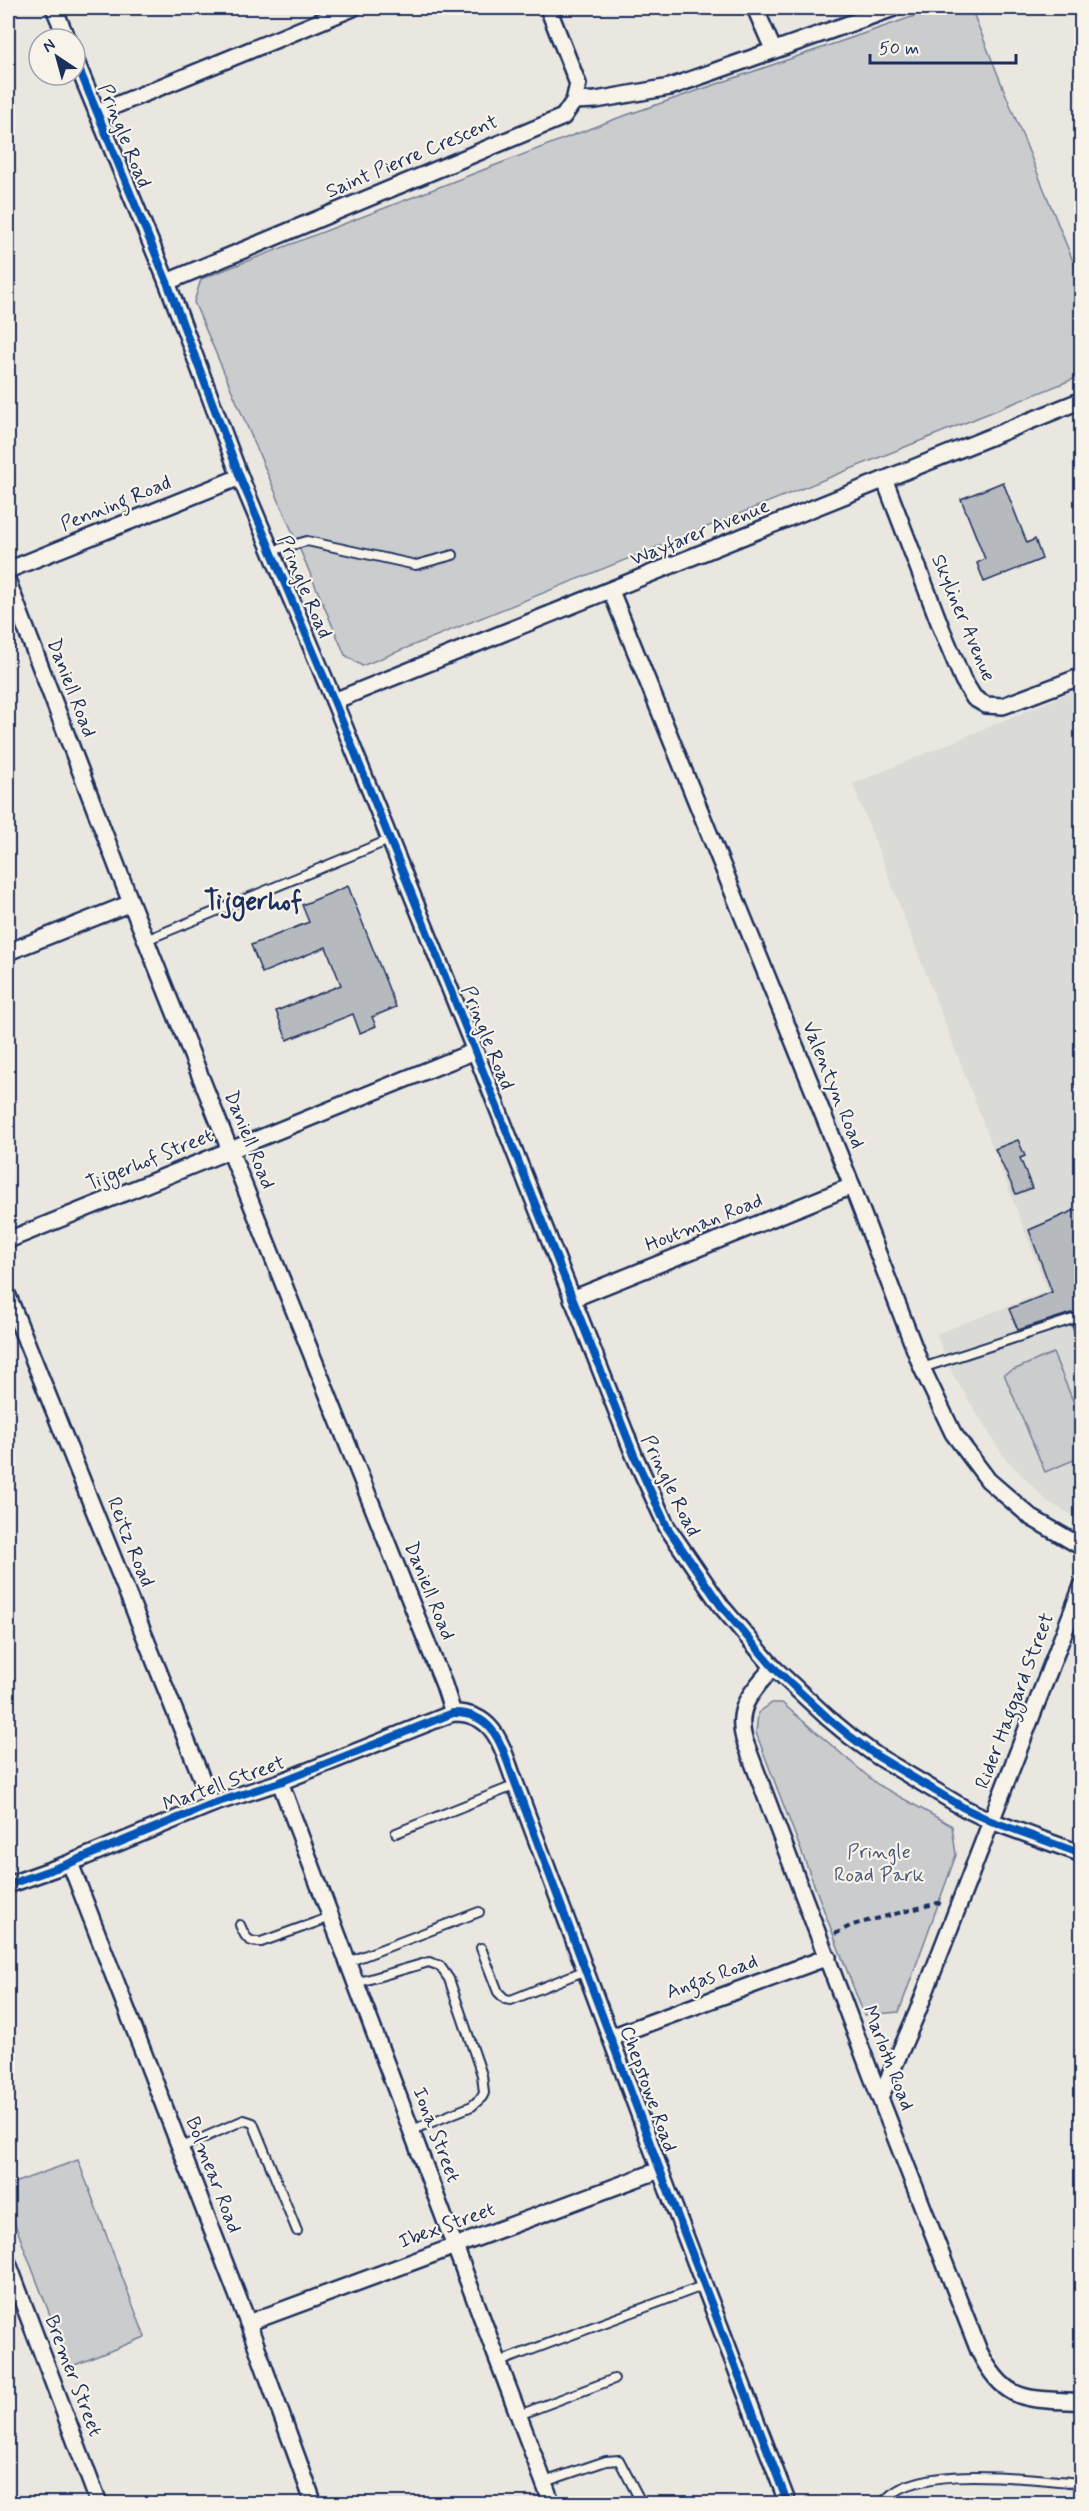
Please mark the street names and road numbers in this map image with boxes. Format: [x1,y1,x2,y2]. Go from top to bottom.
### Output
street label: Pringle Road [91,80,157,192]
street label: Saint Pierre Crescent [322,109,502,205]
street label: Penning Road [57,470,176,540]
street label: Wayfarer Avenue [626,493,774,573]
street label: Pringle Road [270,531,338,643]
street label: Skyliner Avenue [924,550,1002,686]
street label: Daniell Road [40,635,102,741]
street label: Pringle Road [454,982,520,1094]
street label: Valentyn Road [795,1017,871,1153]
street label: Daniell Road [217,1087,281,1193]
street label: Tijgerhof Street [82,1122,218,1199]
street label: Houtman Road [641,1187,767,1259]
street label: Pringle Road [634,1431,706,1541]
street label: Reitz Road [100,1493,160,1591]
street label: Daniell Road [397,1538,461,1644]
street label: Rider Haggard Street [969,1609,1063,1794]
street label: Martell Street [159,1749,289,1819]
street label: Angas Road [663,1948,762,2008]
street label: Marloth Road [856,2002,920,2114]
street label: Chepstowe Road [613,2022,683,2156]
street label: Iona Street [405,2083,467,2187]
street label: Bolmear Road [178,2113,248,2237]
street label: Ibex Street [395,2196,499,2256]
street label: Bremer Street [37,2311,109,2441]

